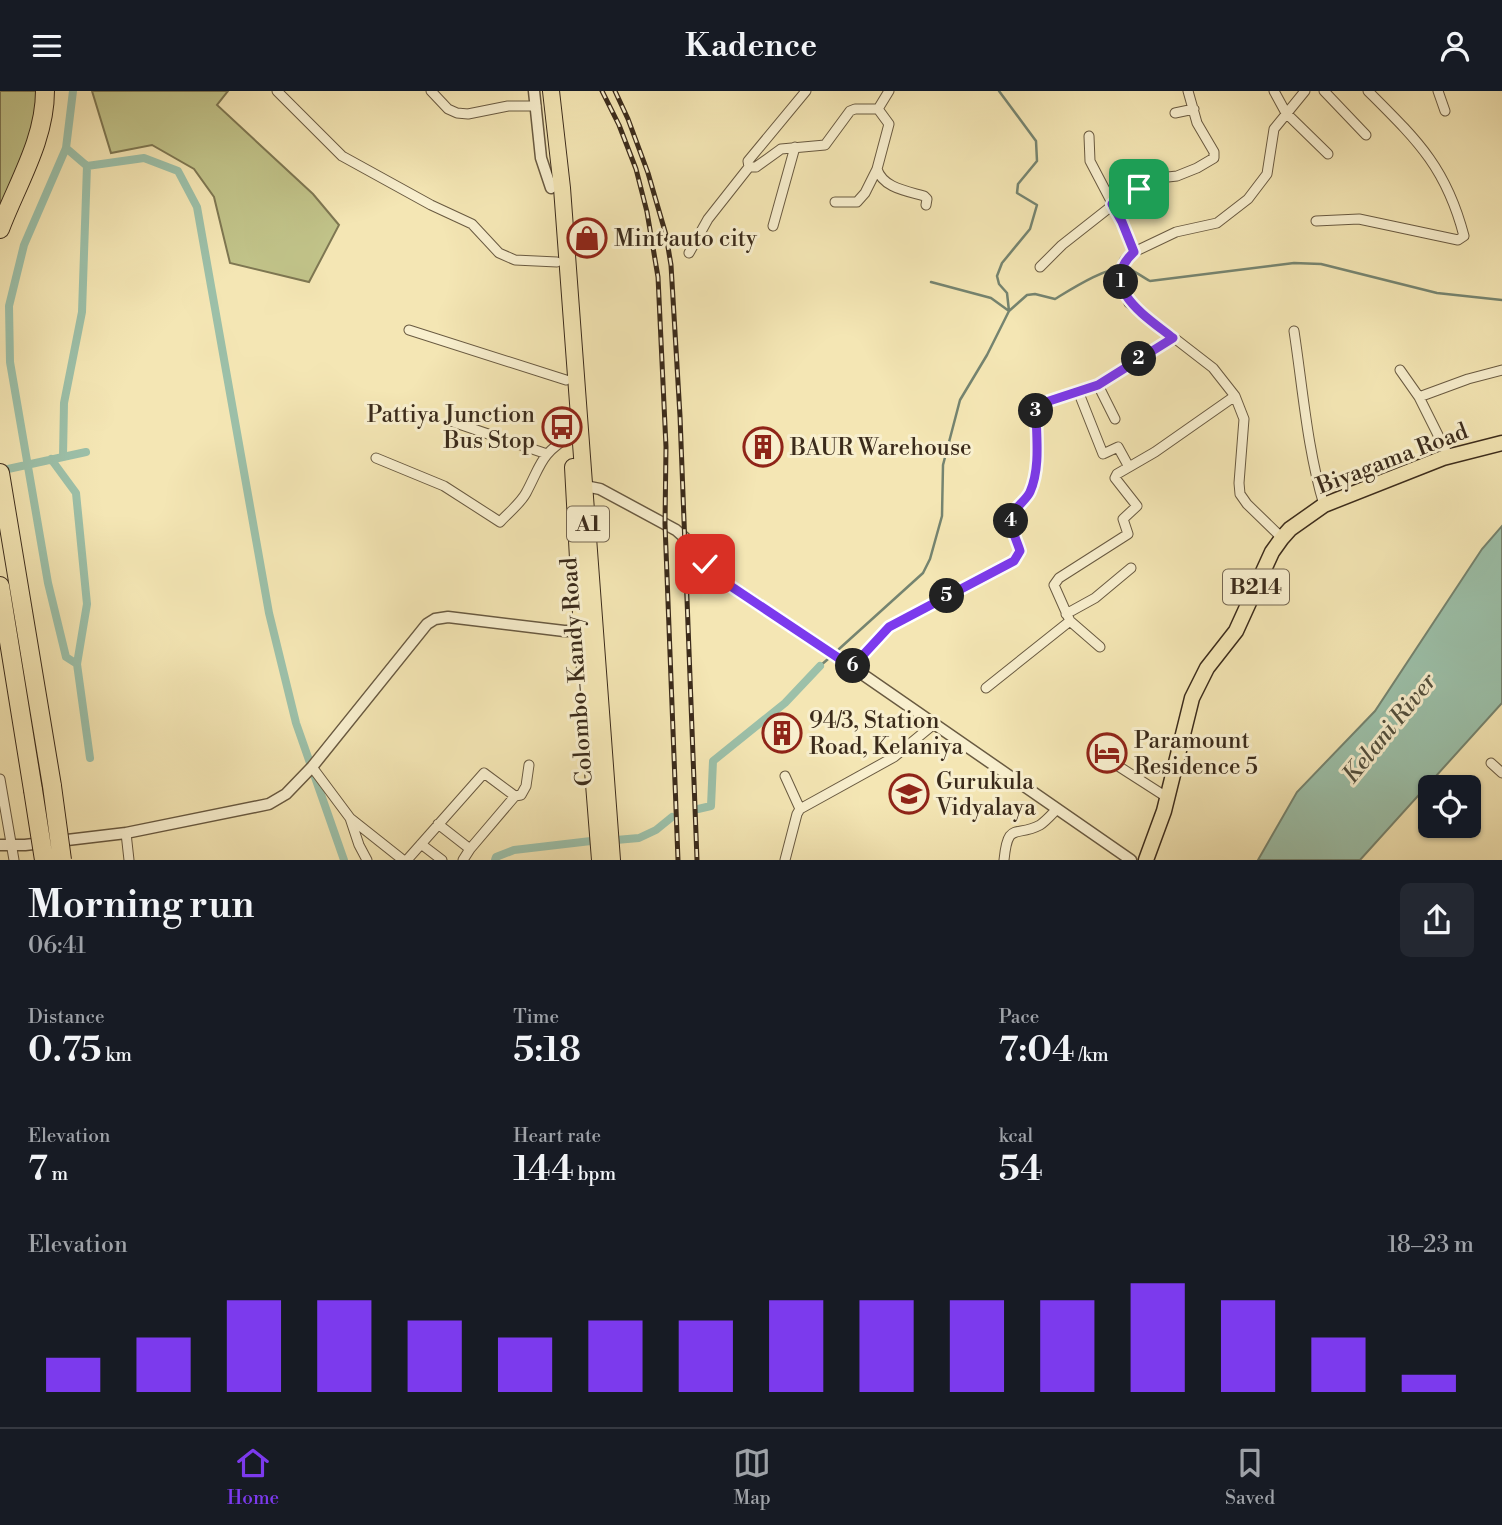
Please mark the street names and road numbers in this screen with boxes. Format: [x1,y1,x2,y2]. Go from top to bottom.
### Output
street label: Biyagama Road [1312,417,1472,501]
road number: A1 [567,507,609,541]
street label: Colombo-Kandy Road [555,557,599,787]
road number: B214 [1223,569,1289,605]

